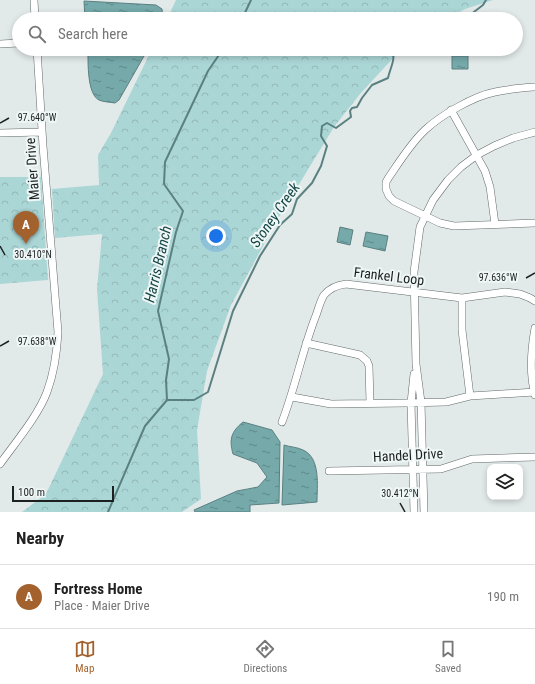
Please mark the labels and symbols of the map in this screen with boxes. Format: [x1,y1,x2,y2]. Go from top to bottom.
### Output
text: 97.640°W [18,112,57,123]
street label: Maier Drive [22,137,42,201]
water label: Stoney Creek [246,179,304,251]
pin: A [13,211,39,244]
water label: Harris Branch [140,224,176,304]
your location [206,226,226,246]
text: 30.410°N [14,249,52,260]
street label: Frankel Loop [353,264,425,288]
text: 97.636°W [479,272,518,283]
text: 97.638°W [18,336,57,347]
street label: Handel Drive [373,445,444,465]
scale bar [12,484,114,503]
text: 30.412°N [381,488,419,499]

